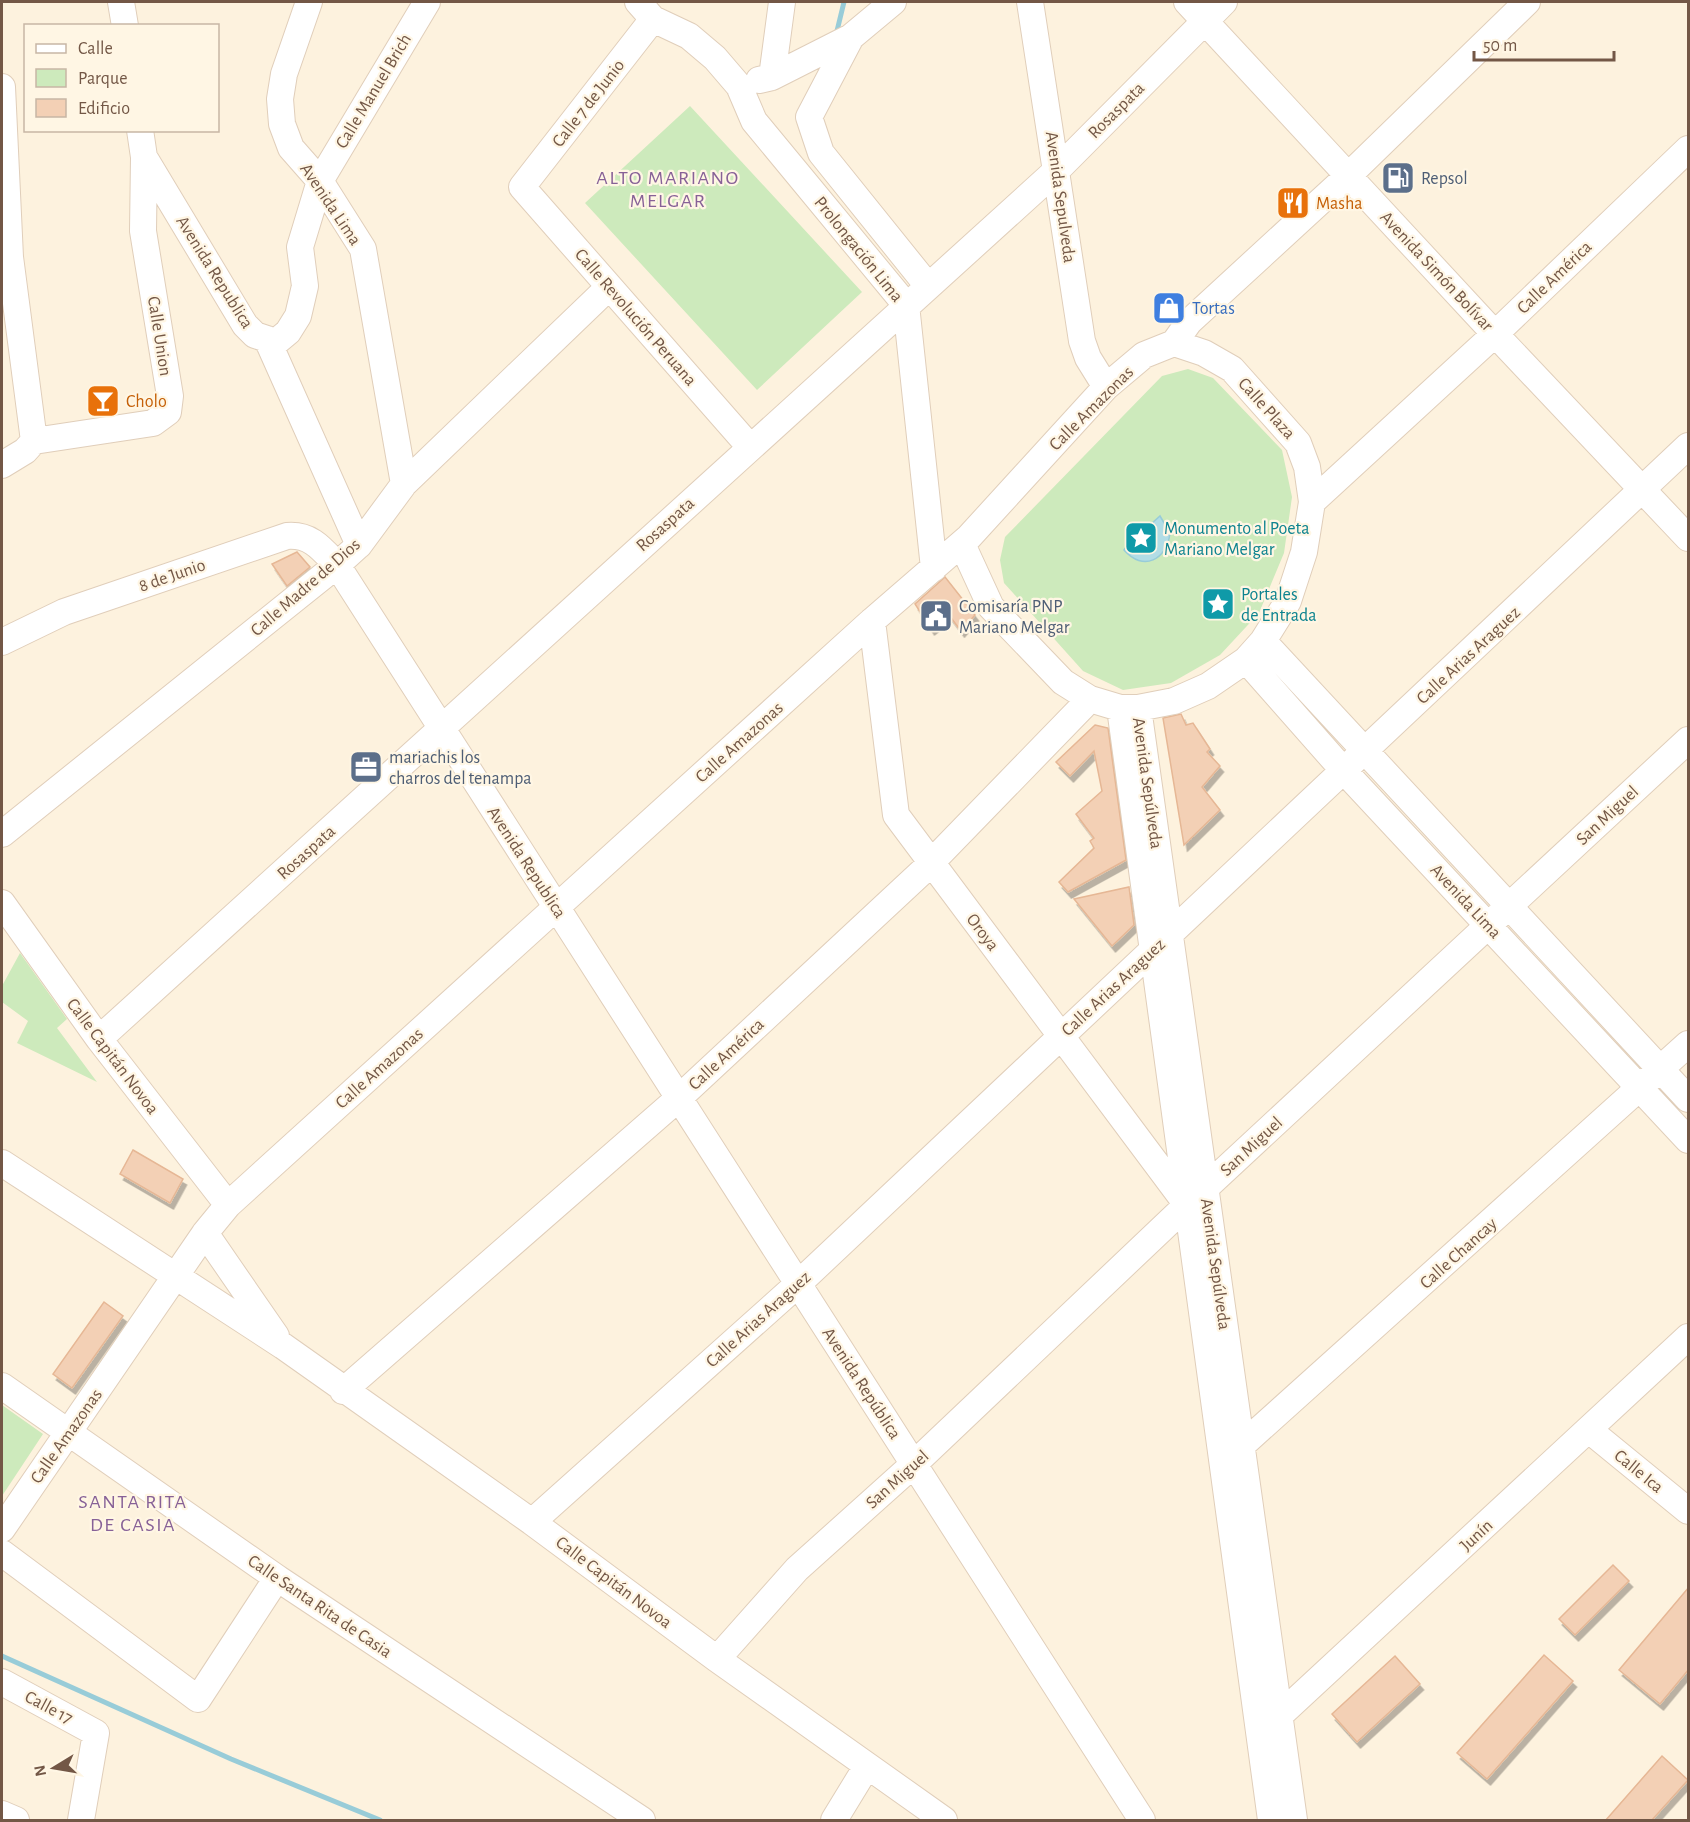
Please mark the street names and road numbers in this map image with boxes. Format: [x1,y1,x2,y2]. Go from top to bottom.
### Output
street label: Calle Manuel Brich [333,31,415,152]
street label: Calle 7 de Junio [549,56,629,151]
street label: Rosaspata [1085,79,1148,142]
street label: Avenida Sepulveda [1042,130,1078,264]
street label: Avenida Lima [296,160,364,249]
street label: Prolongación Lima [810,194,906,306]
street label: Avenida Simón Bolívar [1376,208,1496,335]
street label: Avenida Republica [172,213,256,332]
street label: Calle América [1514,238,1595,318]
street label: Calle Revolución Peruana [571,246,699,390]
street label: Calle Union [144,295,174,377]
street label: Calle Amazonas [1046,363,1137,454]
street label: Calle Plaza [1234,375,1298,443]
street label: Rosaspata [633,494,698,555]
street label: Calle Madre de Dios [247,535,364,640]
street label: 8 de Junio [137,556,208,596]
street label: Calle Arias Araguez [1414,603,1524,708]
street label: Calle Amazonas [692,699,787,787]
street label: Avenida Sepúlveda [1129,716,1165,850]
street label: San Miguel [1573,783,1642,849]
street label: Avenida Republica [483,804,569,922]
street label: Rosaspata [274,822,339,883]
street label: Avenida Lima [1426,861,1504,942]
street label: Oroya [963,911,1002,955]
street label: Calle Arias Araguez [1059,935,1169,1040]
street label: Calle Capitán Novoa [63,995,162,1118]
street label: Calle América [685,1015,768,1094]
street label: Calle Amazonas [332,1025,427,1113]
street label: San Miguel [1217,1114,1286,1180]
street label: Avenida Sepúlveda [1197,1197,1233,1331]
street label: Calle Chancay [1417,1215,1501,1293]
street label: Calle Arias Araguez [703,1268,814,1371]
street label: Avenida República [818,1325,904,1443]
street label: Calle Amazonas [28,1386,106,1487]
street label: San Miguel [863,1447,933,1512]
street label: Calle Ica [1610,1447,1666,1497]
street label: Junín [1457,1516,1496,1555]
street label: Calle Capitán Novoa [552,1533,675,1632]
street label: Calle Santa Rita de Casia [244,1552,395,1662]
street label: Calle 17 [22,1688,76,1728]

